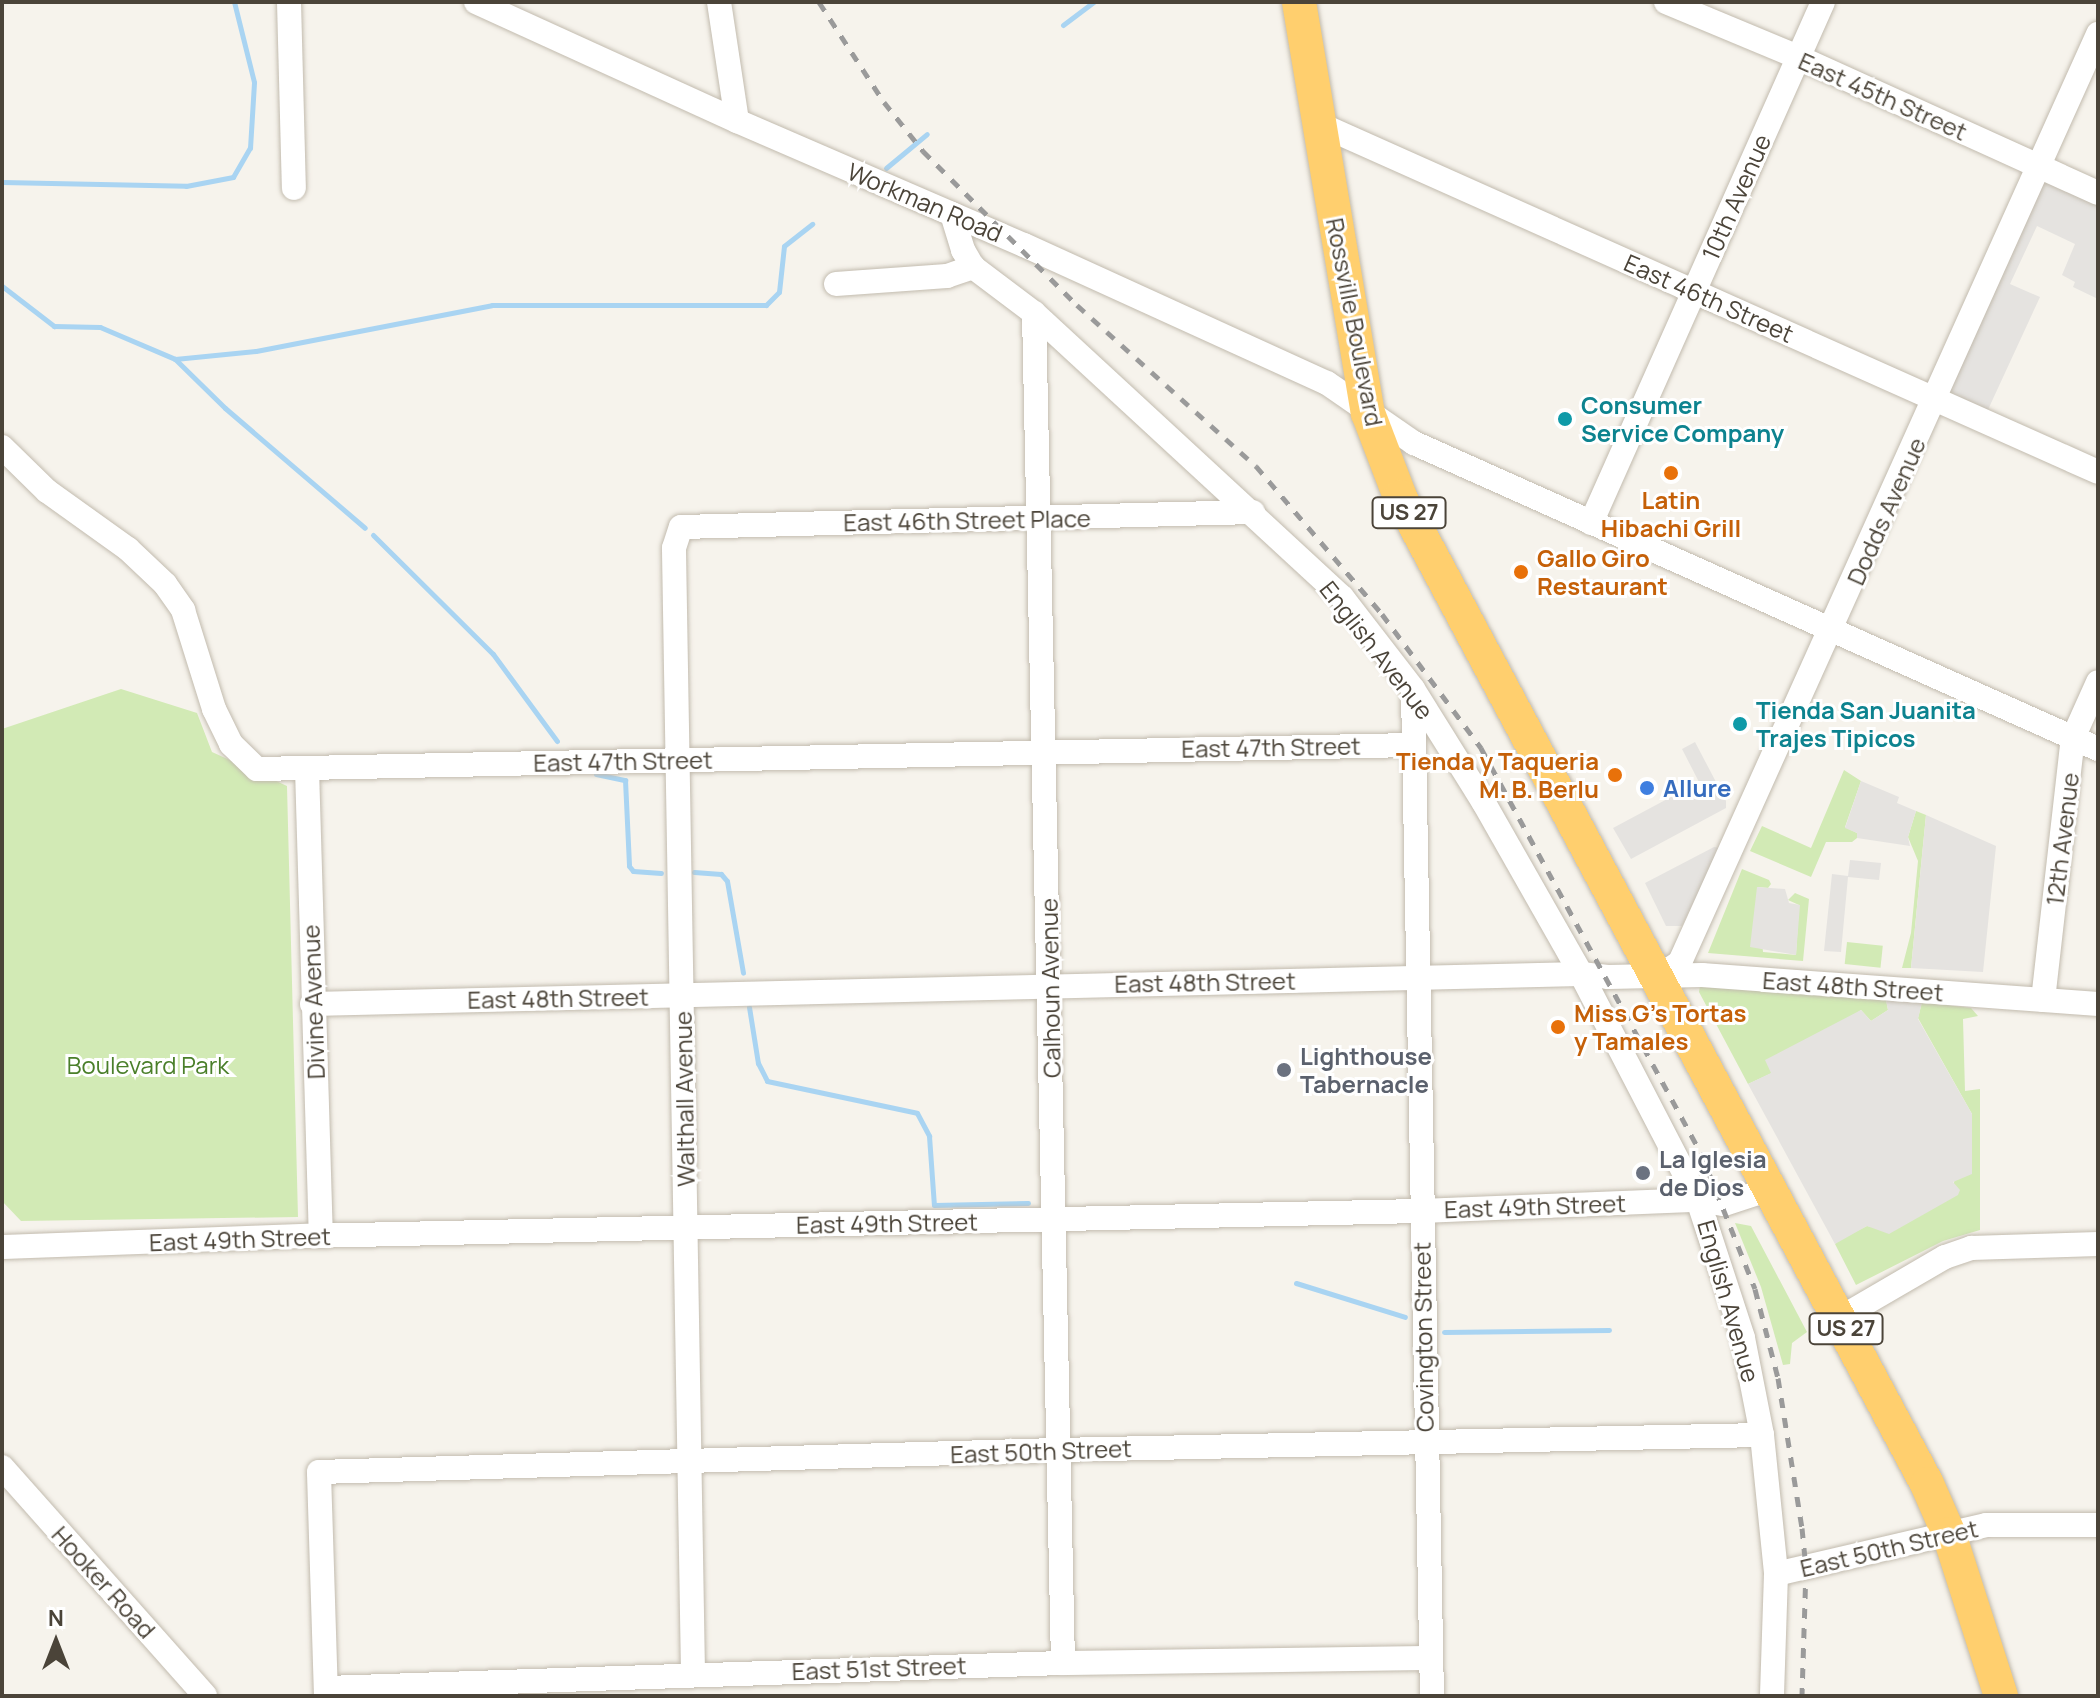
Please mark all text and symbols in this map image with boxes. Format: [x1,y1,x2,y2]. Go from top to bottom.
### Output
street label: East 45th Street [1794,46,1972,146]
street label: 10th Avenue [1695,130,1777,264]
street label: Workman Road [843,156,1007,248]
street label: Rossville Boulevard [1321,215,1389,429]
street label: East 46th Street [1620,248,1798,348]
place label: Consumer Service Company [1581,391,1784,447]
marker: Consumer Service Company [1556,410,1574,428]
street label: Dodds Avenue [1841,433,1931,589]
marker: Latin Hibachi Grill [1662,464,1680,482]
place label: Latin Hibachi Grill [1601,486,1741,542]
road number: US 27 [1371,495,1447,531]
street label: East 46th Street Place [843,503,1091,537]
place label: Gallo Giro Restaurant [1537,544,1668,600]
marker: Gallo Giro Restaurant [1512,563,1530,581]
street label: English Avenue [1314,575,1440,725]
place label: Tienda San Juanita Trajes Tipicos [1756,696,1976,752]
marker: Tienda San Juanita Trajes Tipicos [1731,715,1749,733]
street label: East 47th Street [1181,731,1361,763]
street label: East 47th Street [533,745,713,777]
place label: Tienda y Taqueria M. B. Berlu [1396,747,1599,803]
marker: Tienda y Taqueria M. B. Berlu [1606,766,1624,784]
street label: 12th Avenue [2040,771,2084,907]
place label: Allure [1663,774,1731,802]
marker: Allure [1638,779,1656,797]
street label: Calhoun Avenue [1034,898,1066,1078]
street label: Divine Avenue [296,924,330,1080]
street label: East 48th Street [1762,965,1944,1007]
street label: East 48th Street [1114,966,1296,998]
street label: East 48th Street [467,982,649,1014]
place label: Miss G's Tortas y Tamales [1574,999,1746,1055]
street label: Walthall Avenue [668,1011,700,1187]
marker: Miss G's Tortas y Tamales [1549,1018,1567,1036]
place label: Lighthouse Tabernacle [1300,1042,1432,1098]
park label: Boulevard Park [67,1051,229,1079]
marker: Lighthouse Tabernacle [1275,1061,1293,1079]
place label: La Iglesia de Dios [1659,1145,1767,1201]
marker: La Iglesia de Dios [1634,1164,1652,1182]
street label: East 49th Street [1444,1188,1626,1224]
street label: East 49th Street [796,1207,978,1239]
street label: English Avenue [1692,1217,1766,1385]
street label: East 49th Street [149,1221,331,1257]
street label: Covington Street [1407,1242,1439,1432]
road number: US 27 [1808,1311,1884,1347]
street label: East 50th Street [950,1433,1132,1469]
street label: East 50th Street [1797,1514,1981,1582]
street label: Hooker Road [46,1520,162,1644]
north arrow [16,1602,96,1682]
text: N [48,1603,64,1633]
street label: East 51st Street [791,1651,967,1685]

